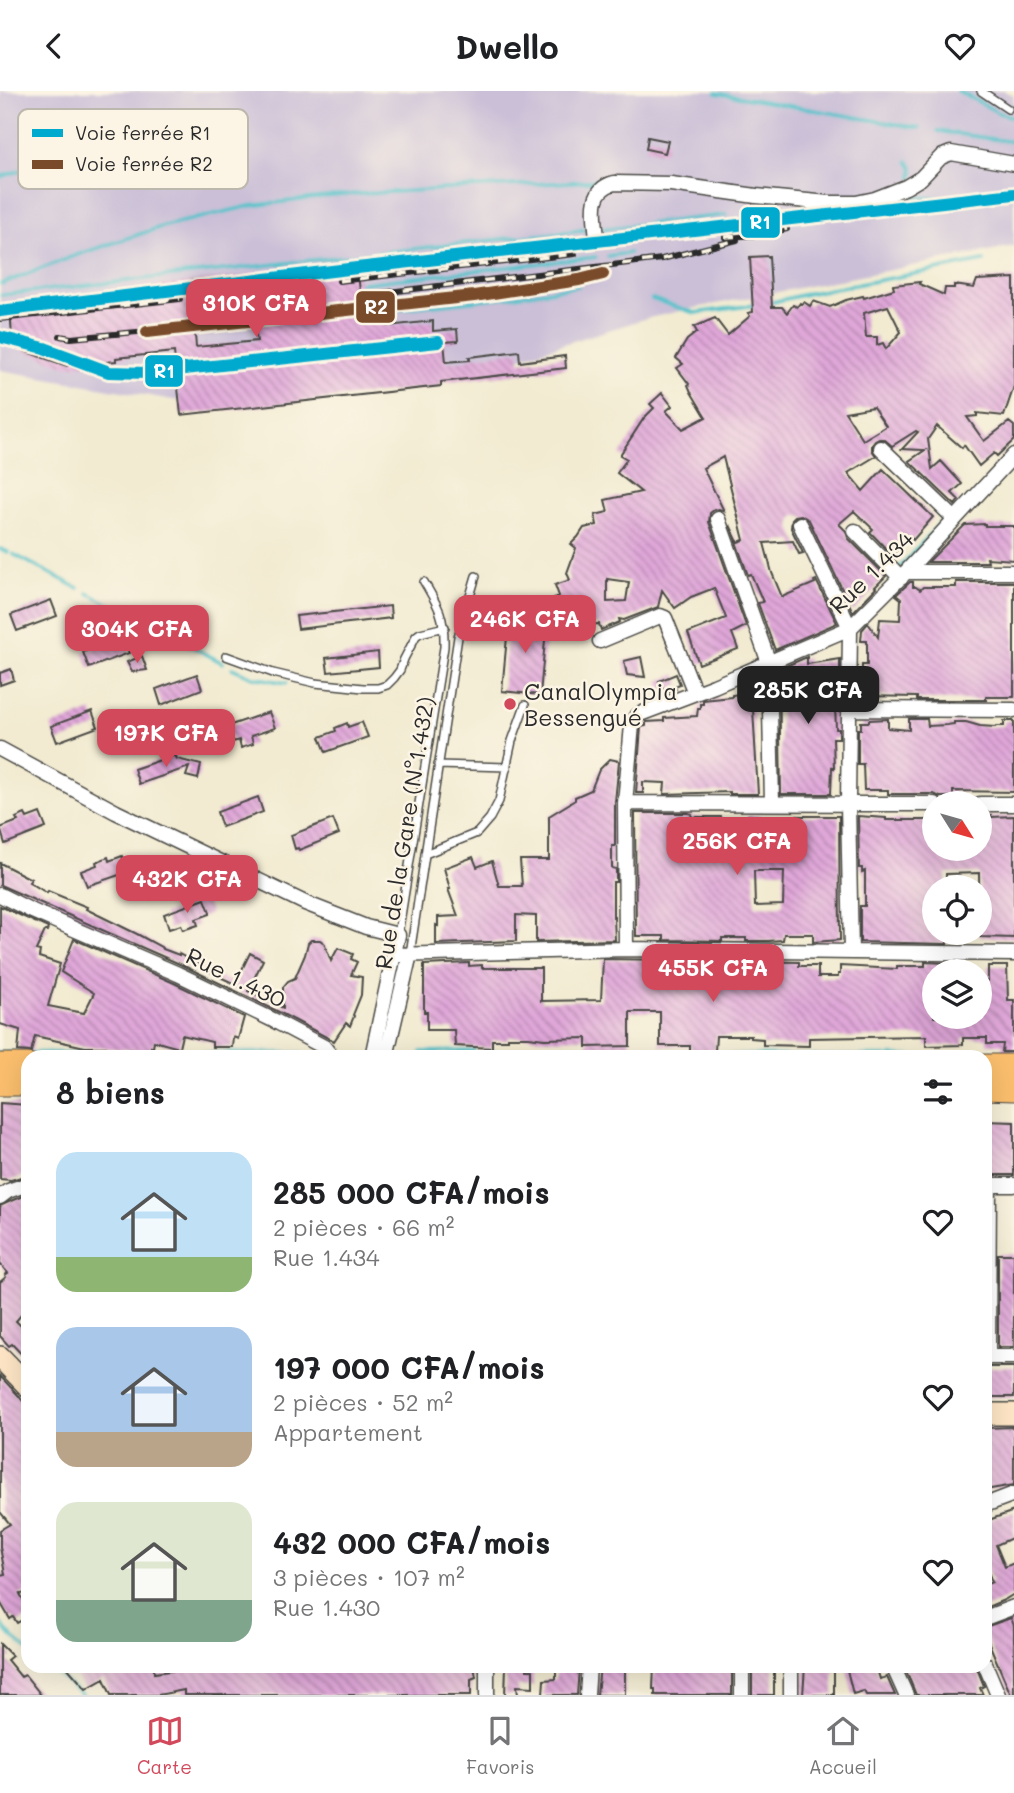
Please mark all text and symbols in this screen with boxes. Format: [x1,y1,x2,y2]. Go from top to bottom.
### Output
text: Dwello [455,25,559,67]
icon: back [35,27,73,65]
icon: heart [941,27,979,65]
legend [18,109,248,189]
text: Voie ferrée R1 [75,120,211,145]
text: Voie ferrée R2 [75,151,213,176]
line badge: R1 [740,206,781,239]
text: R1 [749,209,771,234]
pin: 310K CFA [184,279,328,339]
text: 310K CFA [202,287,310,317]
line badge: R2 [355,290,396,324]
text: R2 [364,294,388,319]
line badge: R1 [144,354,184,388]
text: R1 [153,358,175,383]
street label: Rue 1.434 [822,524,920,620]
pin: 246K CFA [453,595,597,655]
text: 246K CFA [470,603,580,633]
pin: 304K CFA [65,605,209,665]
text: 304K CFA [81,613,193,643]
pin: 285K CFA [736,667,880,726]
text: 285K CFA [753,674,863,704]
place label: CanalOlympia Bessengué [524,676,677,732]
street label: Rue de la Gare (N°1.432) [368,695,440,971]
marker: CanalOlympia Bessengué [502,696,518,712]
pin: 197K CFA [94,709,238,769]
text: 197K CFA [113,717,219,747]
north arrow [922,791,992,861]
map controls [922,791,992,1029]
pin: 256K CFA [665,817,809,877]
text: 256K CFA [682,825,792,855]
pin: 432K CFA [115,855,259,915]
text: 432K CFA [132,863,242,893]
button: locate [922,875,992,945]
street label: Rue 1.430 [181,940,291,1014]
pin: 455K CFA [641,944,785,1004]
text: 455K CFA [658,952,768,982]
button: layers [922,959,992,1029]
text: 8 biens [56,1072,165,1112]
icon: filters [919,1073,957,1111]
text: 285 000 CFA/mois [273,1172,550,1212]
icon: home [112,1180,196,1264]
icon: heart [919,1203,957,1241]
text: 2 pièces · 66 m² [273,1212,455,1242]
text: Rue 1.434 [273,1242,380,1272]
text: 197 000 CFA/mois [273,1347,545,1387]
icon: home [112,1355,196,1439]
icon: heart [919,1378,957,1416]
text: 2 pièces · 52 m² [273,1387,453,1417]
text: Appartement [273,1417,423,1447]
text: 432 000 CFA/mois [273,1522,550,1562]
icon: home [112,1530,196,1614]
icon: heart [919,1553,957,1591]
text: 3 pièces · 107 m² [273,1562,465,1592]
text: Rue 1.430 [273,1592,380,1622]
tab: Carte [137,1712,192,1779]
tab: Favoris [466,1712,535,1779]
tab: Accueil [809,1712,877,1779]

